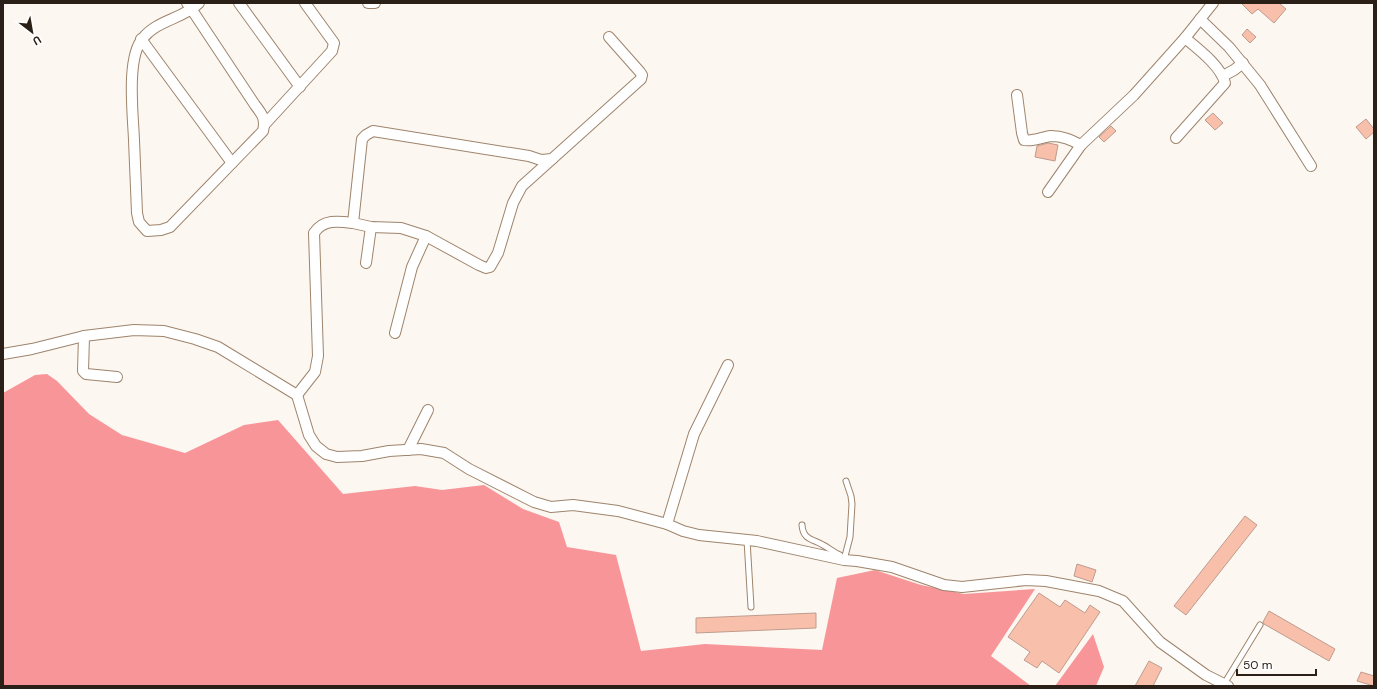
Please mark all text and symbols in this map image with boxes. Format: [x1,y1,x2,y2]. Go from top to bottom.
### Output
north arrow [12,12,52,52]
text: U [30,33,44,49]
scale bar [1237,651,1316,677]
text: 50 m [1243,657,1272,673]

